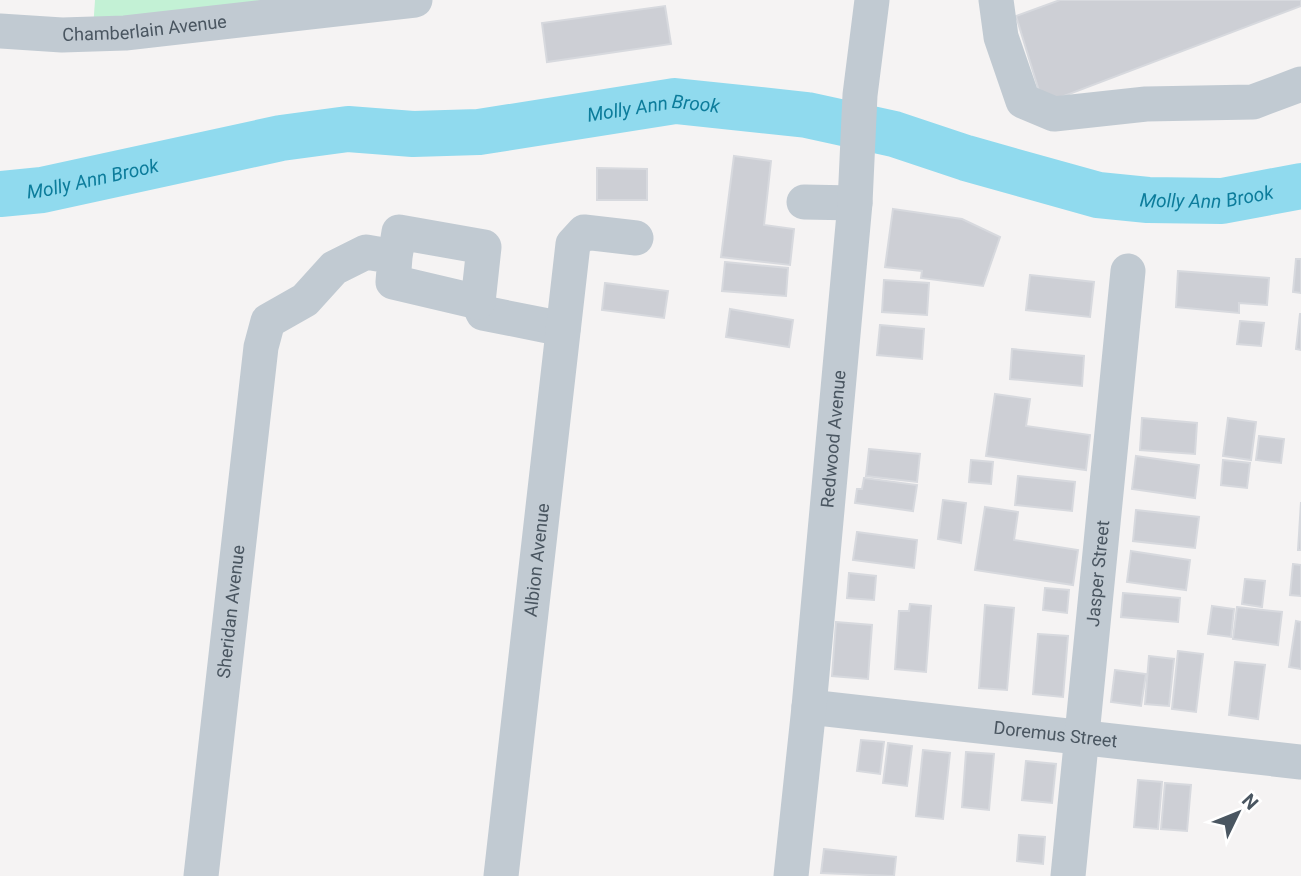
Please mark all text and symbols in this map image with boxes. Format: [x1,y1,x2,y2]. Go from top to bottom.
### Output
street label: Chamberlain Avenue [62,11,228,45]
water label: Molly Ann Brook [585,90,722,127]
water label: Molly Ann Brook [26,154,161,203]
water label: Molly Ann Brook [1139,180,1276,213]
street label: Redwood Avenue [816,369,850,509]
street label: Albion Avenue [520,502,553,618]
street label: Jasper Street [1082,519,1113,628]
street label: Sheridan Avenue [213,544,248,679]
street label: Doremus Street [992,717,1119,751]
north arrow [1203,778,1273,848]
text: N [1237,789,1263,814]

